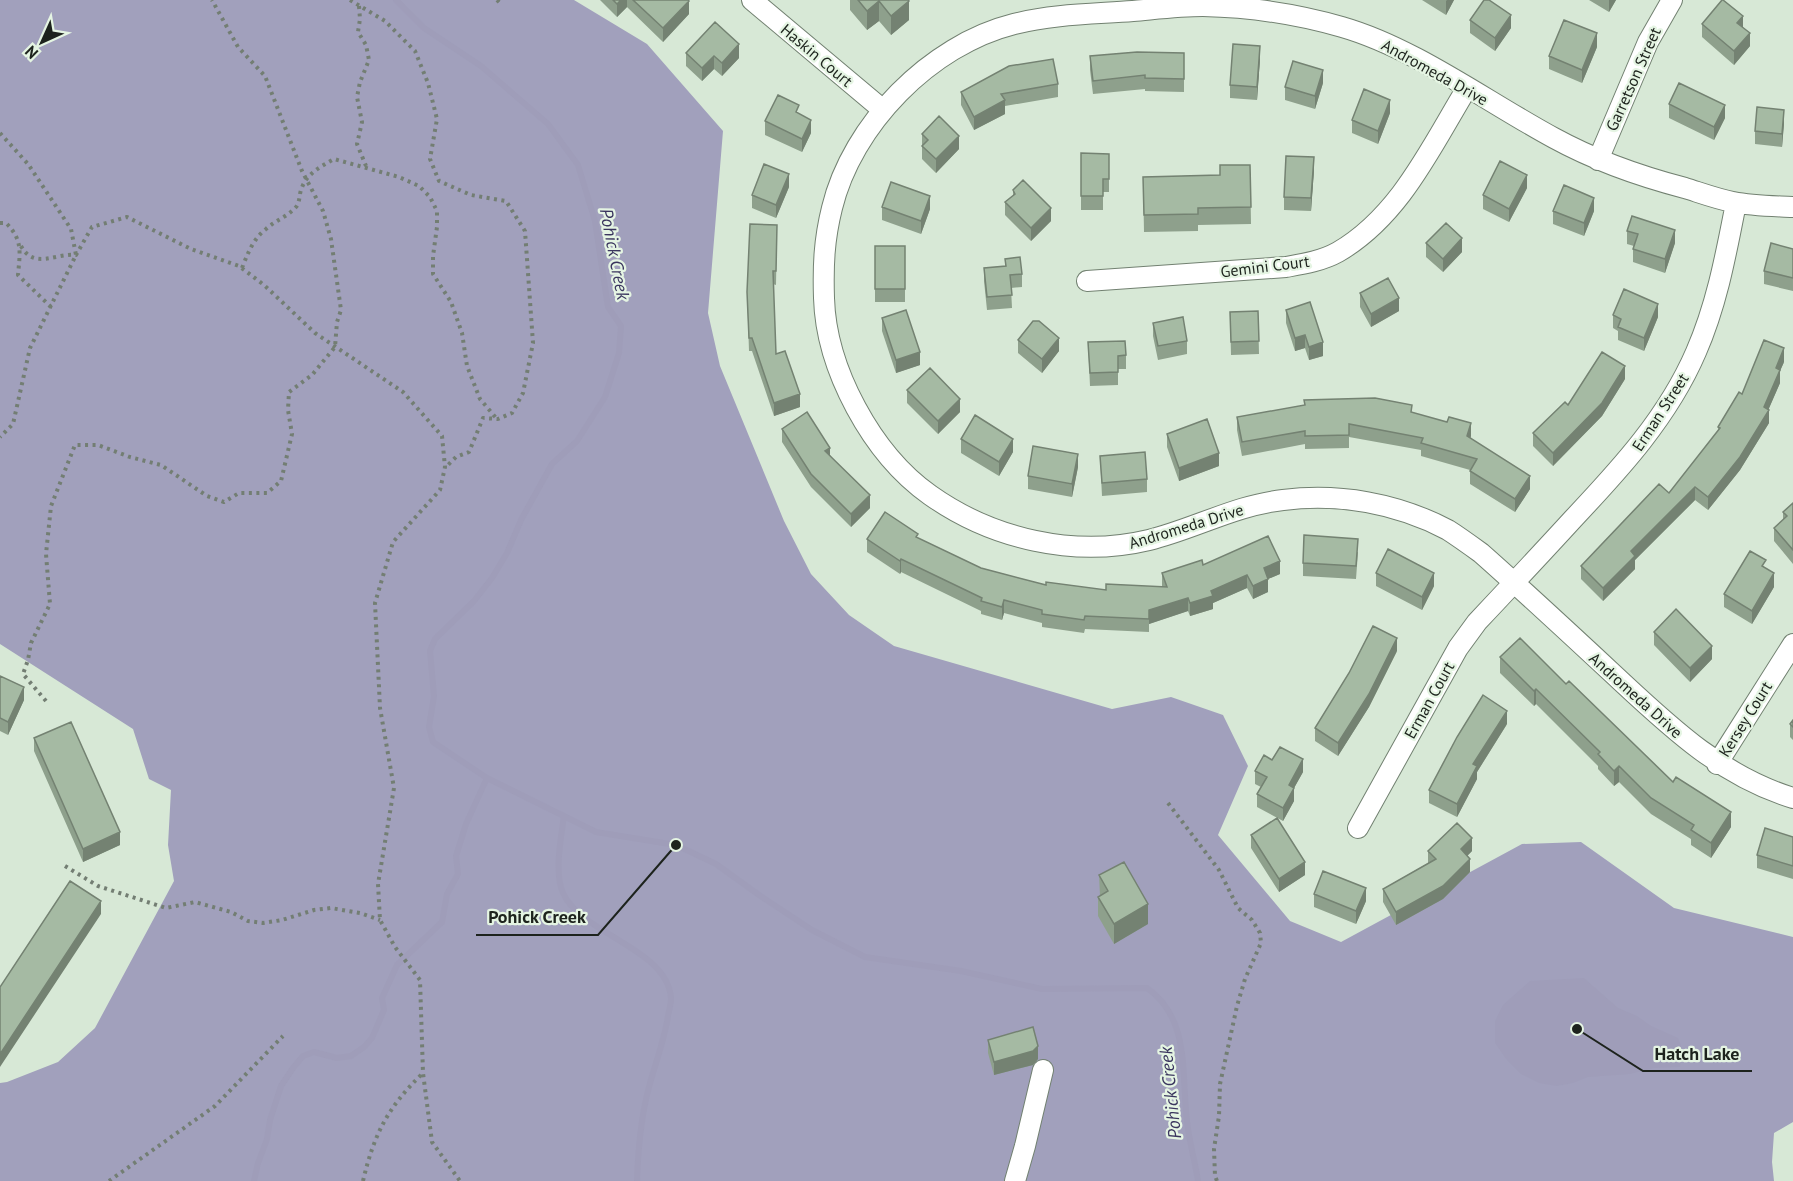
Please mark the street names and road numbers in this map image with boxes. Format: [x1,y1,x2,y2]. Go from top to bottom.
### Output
street label: Haskin Court [777,19,857,91]
street label: Garretson Street [1601,24,1665,134]
street label: Andromeda Drive [1378,35,1492,109]
street label: Gemini Court [1219,251,1311,281]
street label: Erman Street [1627,369,1693,455]
street label: Andromeda Drive [1126,499,1246,553]
street label: Andromeda Drive [1585,648,1687,742]
street label: Erman Court [1400,657,1459,742]
street label: Kersey Court [1714,677,1776,760]

